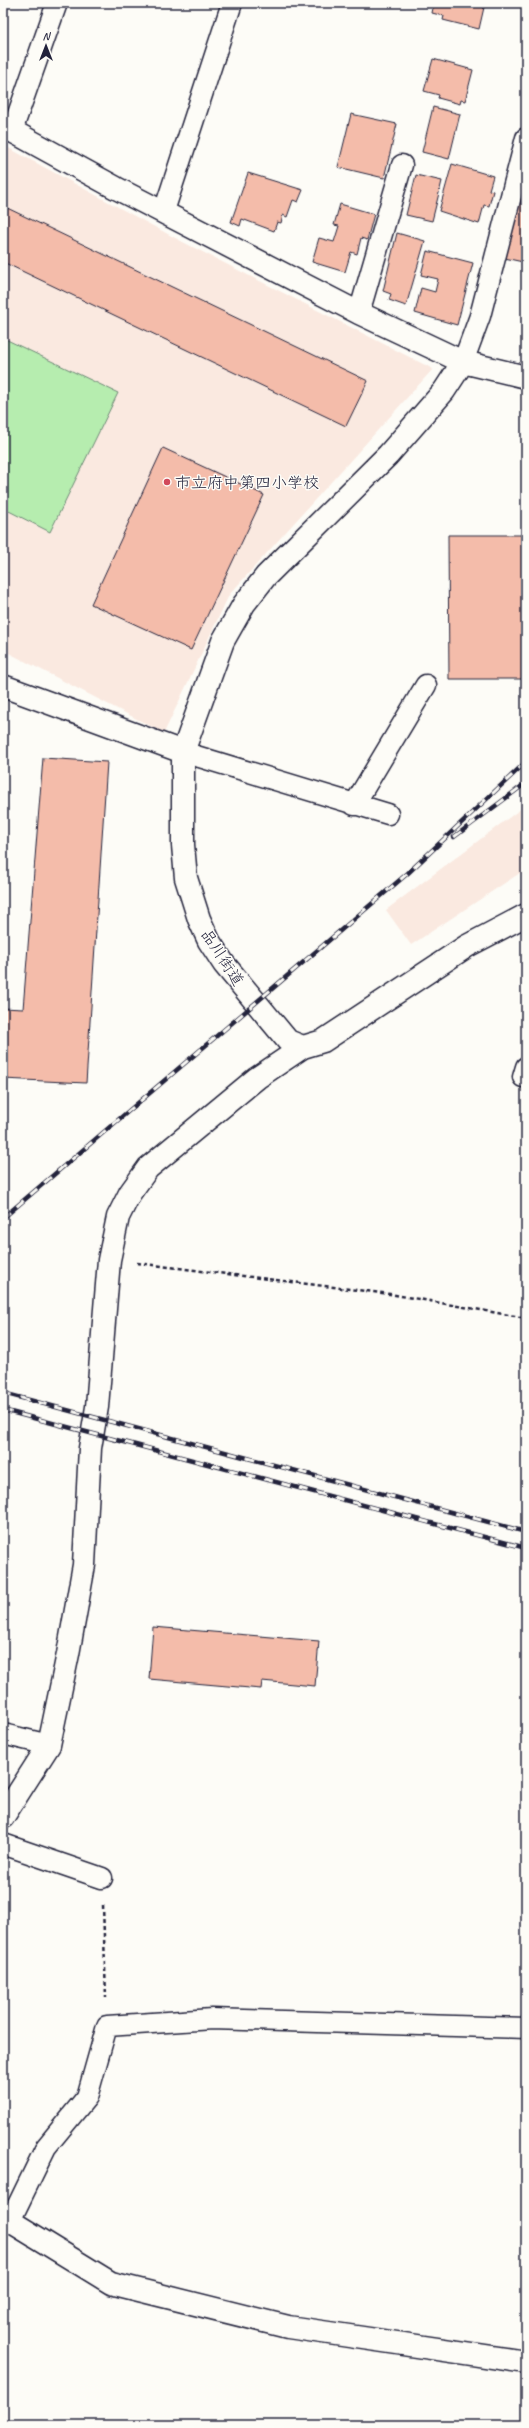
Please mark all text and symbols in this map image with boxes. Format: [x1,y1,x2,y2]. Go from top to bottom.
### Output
north arrow [26,26,66,66]
text: N [43,29,52,43]
place label: 市立府中第四小学校 [175,473,319,493]
marker: 市立府中第四小学校 [162,477,172,487]
street label: 品川街道 [196,925,248,990]

